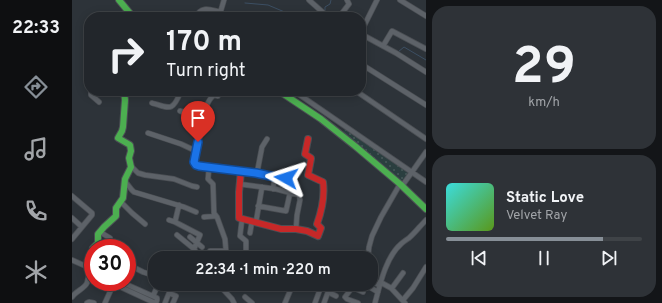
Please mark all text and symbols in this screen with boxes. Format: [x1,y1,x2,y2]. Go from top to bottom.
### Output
text: 22:33 [12,17,60,40]
text: 170 m [166,25,242,61]
icon: right [100,28,152,80]
text: 29 [512,36,576,102]
text: Turn right [166,60,246,83]
icon: directions [22,73,50,101]
text: km/h [528,95,560,111]
pin [181,101,215,142]
icon: arrive [187,107,209,129]
icon: music [22,135,50,163]
position arrow [265,157,307,199]
text: Static Love [506,189,584,208]
icon: phone [22,197,50,225]
text: Velvet Ray [506,208,567,224]
speed limit sign: 30 [84,239,136,291]
icon: previous [468,247,490,269]
icon: pause [533,247,555,269]
icon: next [598,247,620,269]
icon: climate [22,258,50,286]
text: 22:34 · 1 min · 220 m [195,261,331,280]

